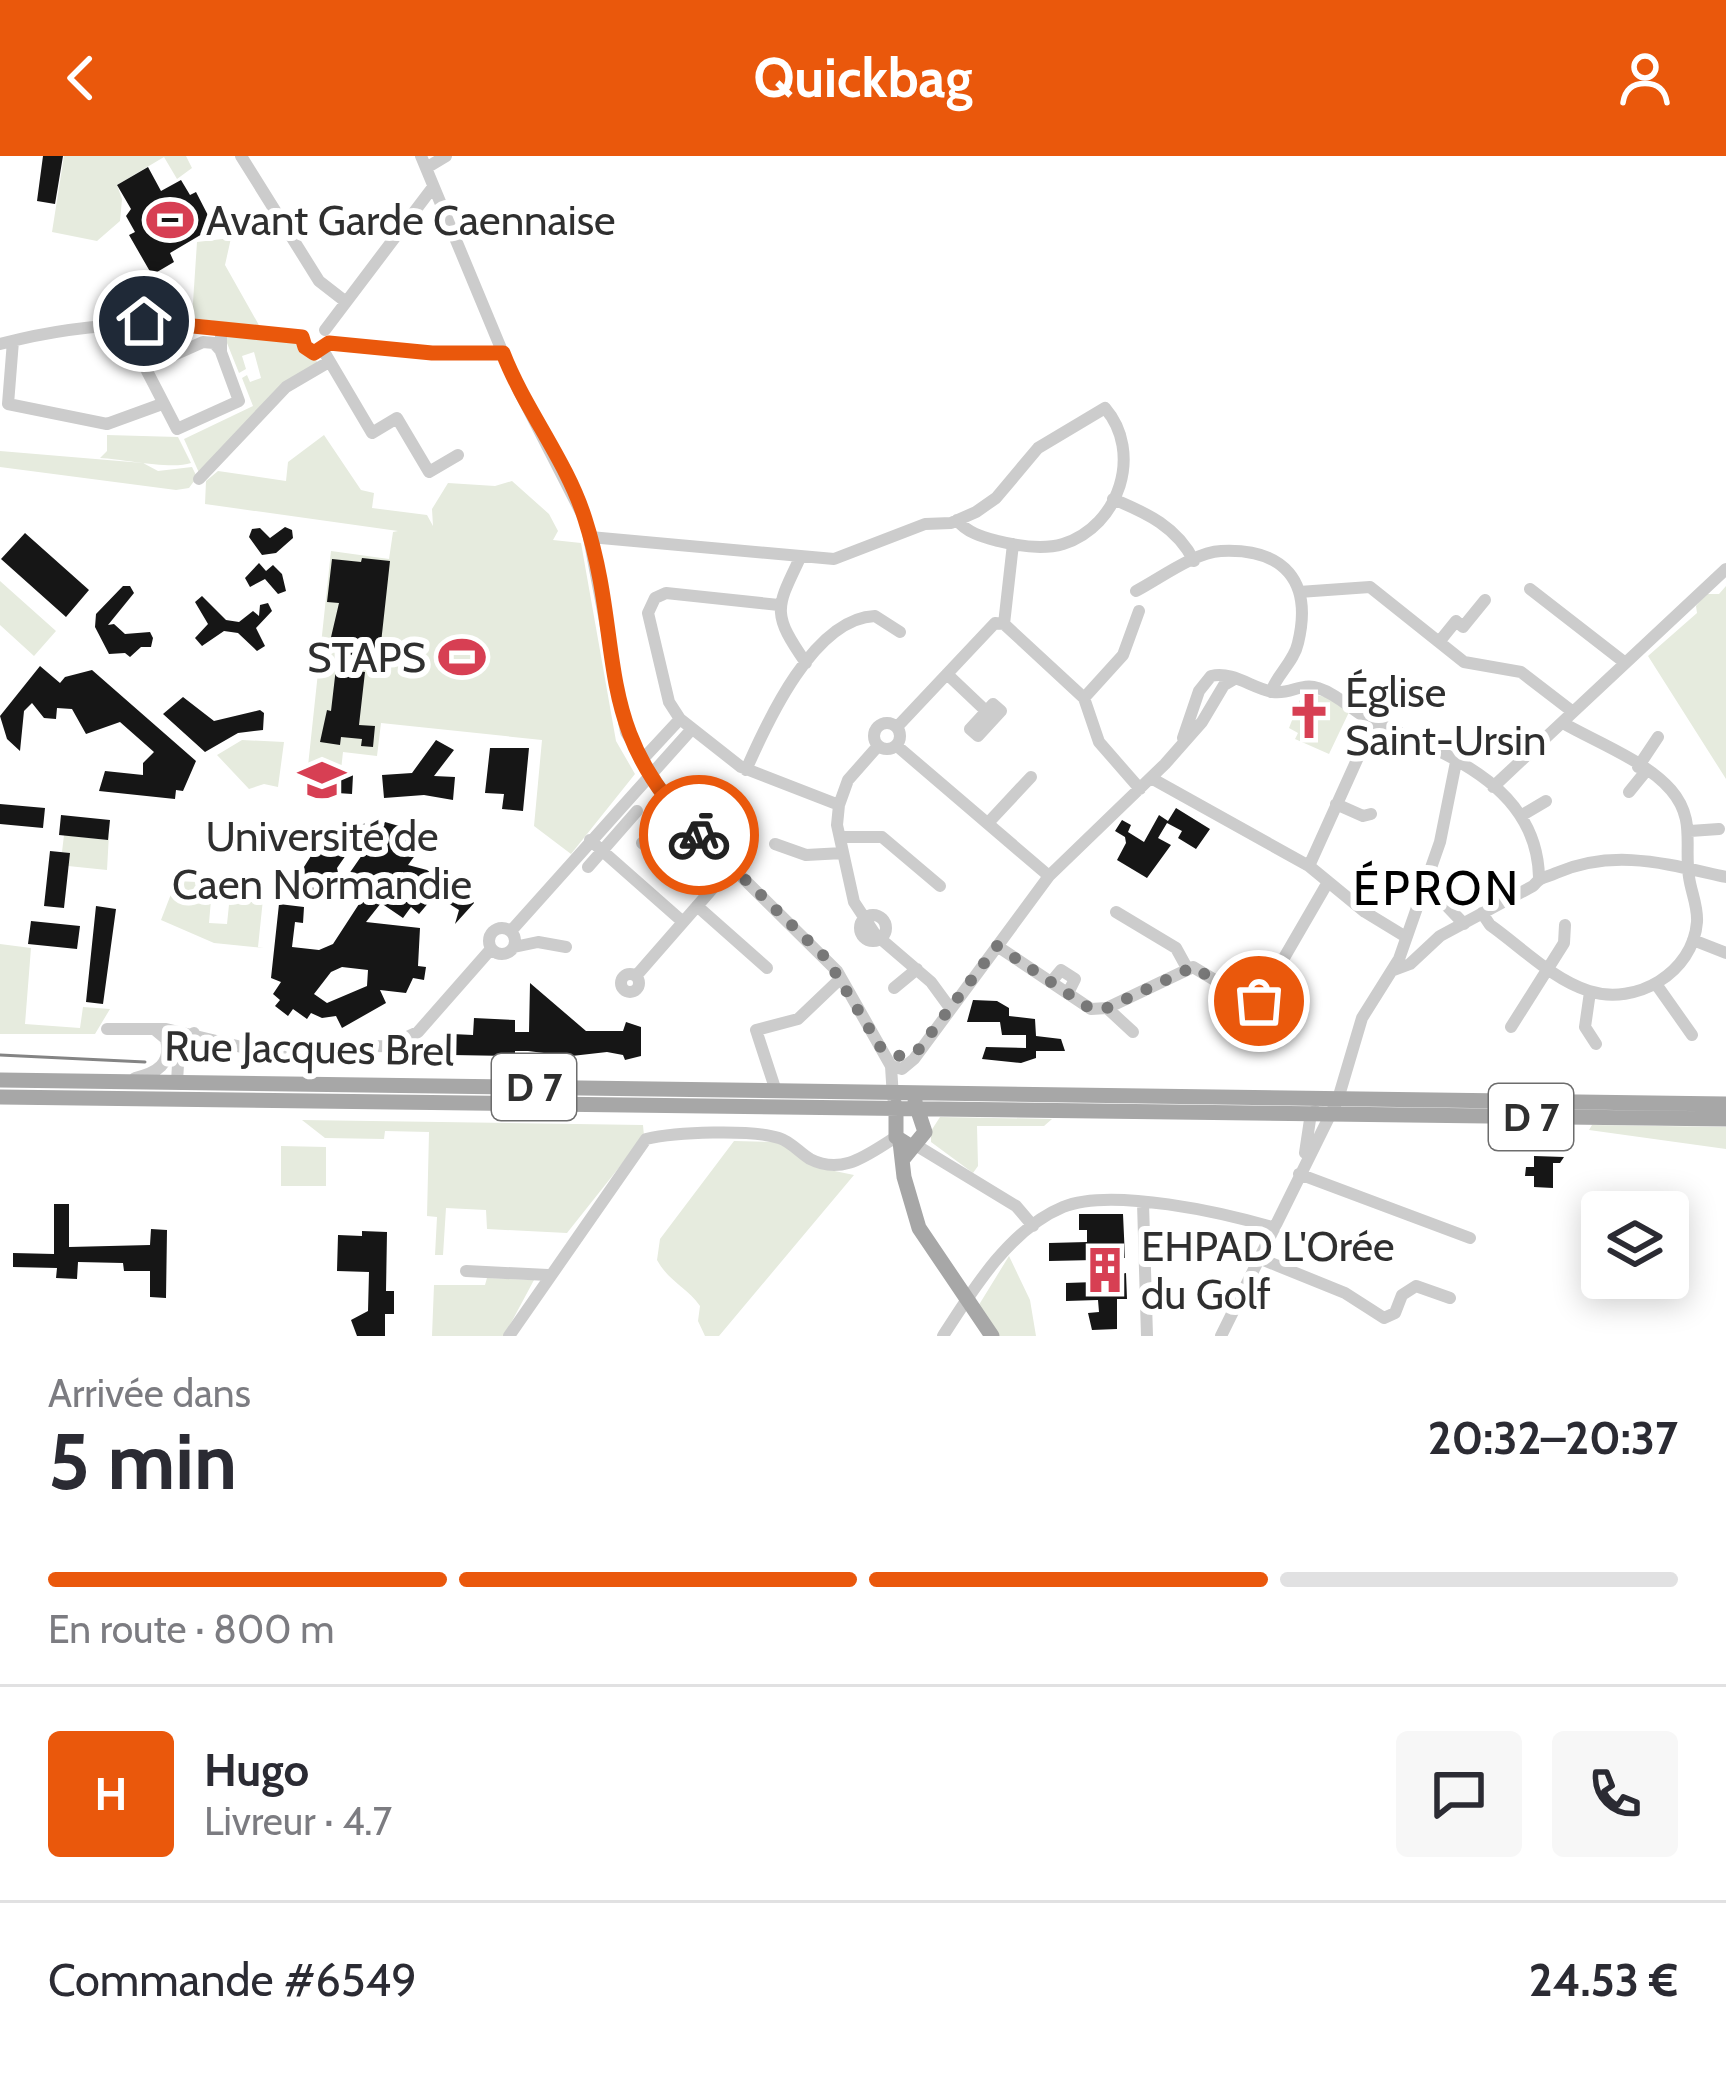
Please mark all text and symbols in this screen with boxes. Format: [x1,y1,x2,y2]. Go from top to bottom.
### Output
icon: back [48,45,114,111]
text: Quickbag [753,45,973,111]
icon: person [1612,45,1678,111]
place label: Avant Garde Caennaise [206,194,616,246]
sports icon: Avant Garde Caennaise [145,195,195,245]
pin [93,270,195,372]
icon: home [111,288,177,354]
place label: STAPS [307,631,426,683]
sports icon: STAPS [437,632,487,682]
place label: Église Saint-Ursin [1345,666,1546,766]
church icon: Église Saint-Ursin [1284,691,1334,741]
school or university icon: Université de Caen Normandie [297,755,347,805]
courier [639,775,759,895]
icon: bike [666,802,732,868]
place label: Université de Caen Normandie [172,810,472,910]
district label: ÉPRON [1353,859,1521,917]
pin [1208,950,1310,1052]
icon: bag [1226,968,1292,1034]
street label: Rue Jacques Brel [164,1019,454,1077]
road number: D 7 [492,1054,576,1120]
road number: D 7 [1489,1084,1573,1150]
map controls [1581,1191,1689,1299]
button: layers [1581,1191,1689,1299]
place label: EHPAD L'Orée du Golf [1141,1220,1394,1320]
building icon: EHPAD L'Orée du Golf [1080,1245,1130,1295]
text: Arrivée dans [48,1369,251,1417]
text: 20:32–20:37 [1428,1411,1678,1465]
text: 5 min [48,1414,237,1509]
text: En route · 800 m [48,1605,334,1653]
button: chat [1396,1731,1522,1857]
button: phone [1552,1731,1678,1857]
text: Hugo [204,1743,309,1797]
text: H [95,1767,127,1821]
text: Livreur · 4.7 [204,1797,392,1845]
text: Commande #6549 [48,1953,417,2007]
text: 24.53 € [1529,1953,1678,2007]

